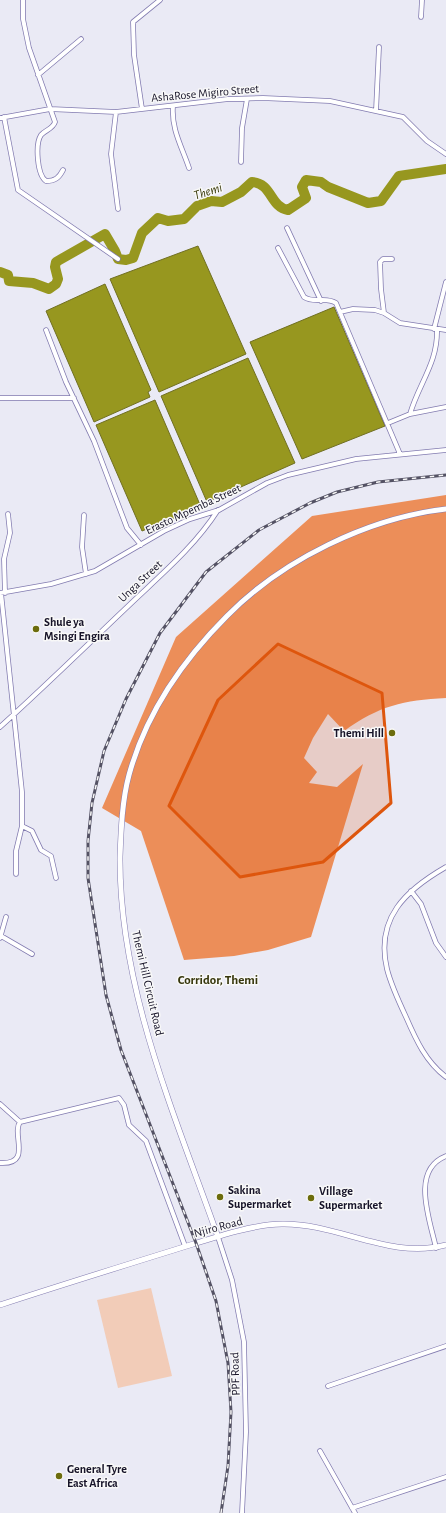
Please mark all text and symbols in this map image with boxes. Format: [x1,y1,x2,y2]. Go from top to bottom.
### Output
street label: AshaRose Migiro Street [151,82,260,104]
water label: Themi [192,181,224,203]
street label: Erasto Mpemba Street [144,482,243,536]
street label: Unga Street [116,558,164,604]
place label: Shule ya Msingi Engira [44,616,110,642]
marker: Shule ya Msingi Engira [31,624,41,634]
place label: Themi Hill [333,727,384,739]
marker: Themi Hill [387,728,397,738]
street label: Themi Hill Circuit Road [130,929,166,1037]
district label: Corridor, Themi [178,974,258,987]
place label: Sakina Supermarket [228,1184,291,1210]
place label: Village Supermarket [319,1185,382,1211]
marker: Sakina Supermarket [215,1192,225,1202]
marker: Village Supermarket [306,1193,316,1203]
street label: Njiro Road [192,1215,244,1240]
street label: PPF Road [228,1352,242,1396]
place label: General Tyre East Africa [67,1463,127,1489]
marker: General Tyre East Africa [54,1471,64,1481]

